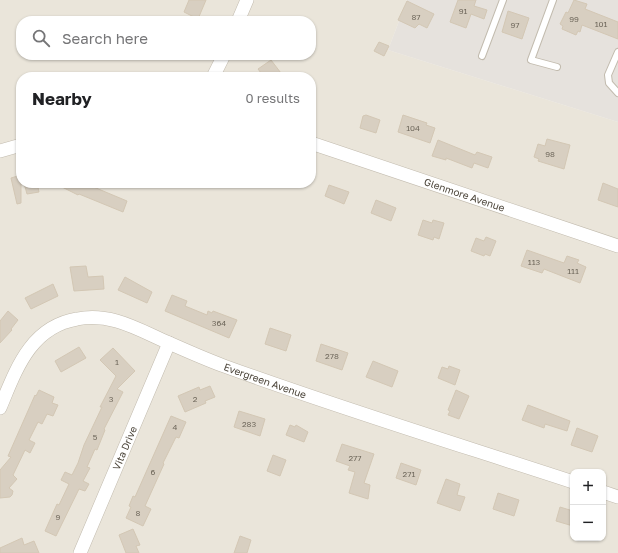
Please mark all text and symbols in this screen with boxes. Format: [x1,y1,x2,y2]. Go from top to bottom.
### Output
house number: 91 [459,6,467,16]
house number: 87 [411,12,421,22]
house number: 99 [569,14,579,24]
search box [16,16,316,60]
house number: 101 [595,19,607,29]
house number: 97 [510,20,520,30]
icon: search [30,27,52,49]
text: Search here [62,29,148,47]
text: Nearby [32,88,92,109]
text: 0 results [245,90,300,106]
house number: 104 [406,123,420,133]
house number: 98 [545,149,555,159]
street label: Glenmore Avenue [423,175,507,214]
house number: 113 [528,257,541,267]
house number: 111 [567,266,579,276]
house number: 364 [212,318,226,328]
house number: 278 [325,351,339,361]
house number: 1 [115,357,119,367]
street label: Evergreen Avenue [222,360,308,401]
house number: 3 [109,394,114,404]
house number: 2 [193,394,198,404]
house number: 283 [242,419,256,429]
house number: 4 [173,422,178,432]
street label: Vita Drive [110,424,139,472]
house number: 5 [93,432,98,442]
house number: 277 [348,453,362,463]
house number: 6 [151,467,156,477]
house number: 271 [403,469,415,479]
map controls [570,469,606,541]
button: + [570,469,606,505]
button: − [570,505,606,541]
house number: 8 [136,508,141,518]
house number: 9 [56,512,61,522]

